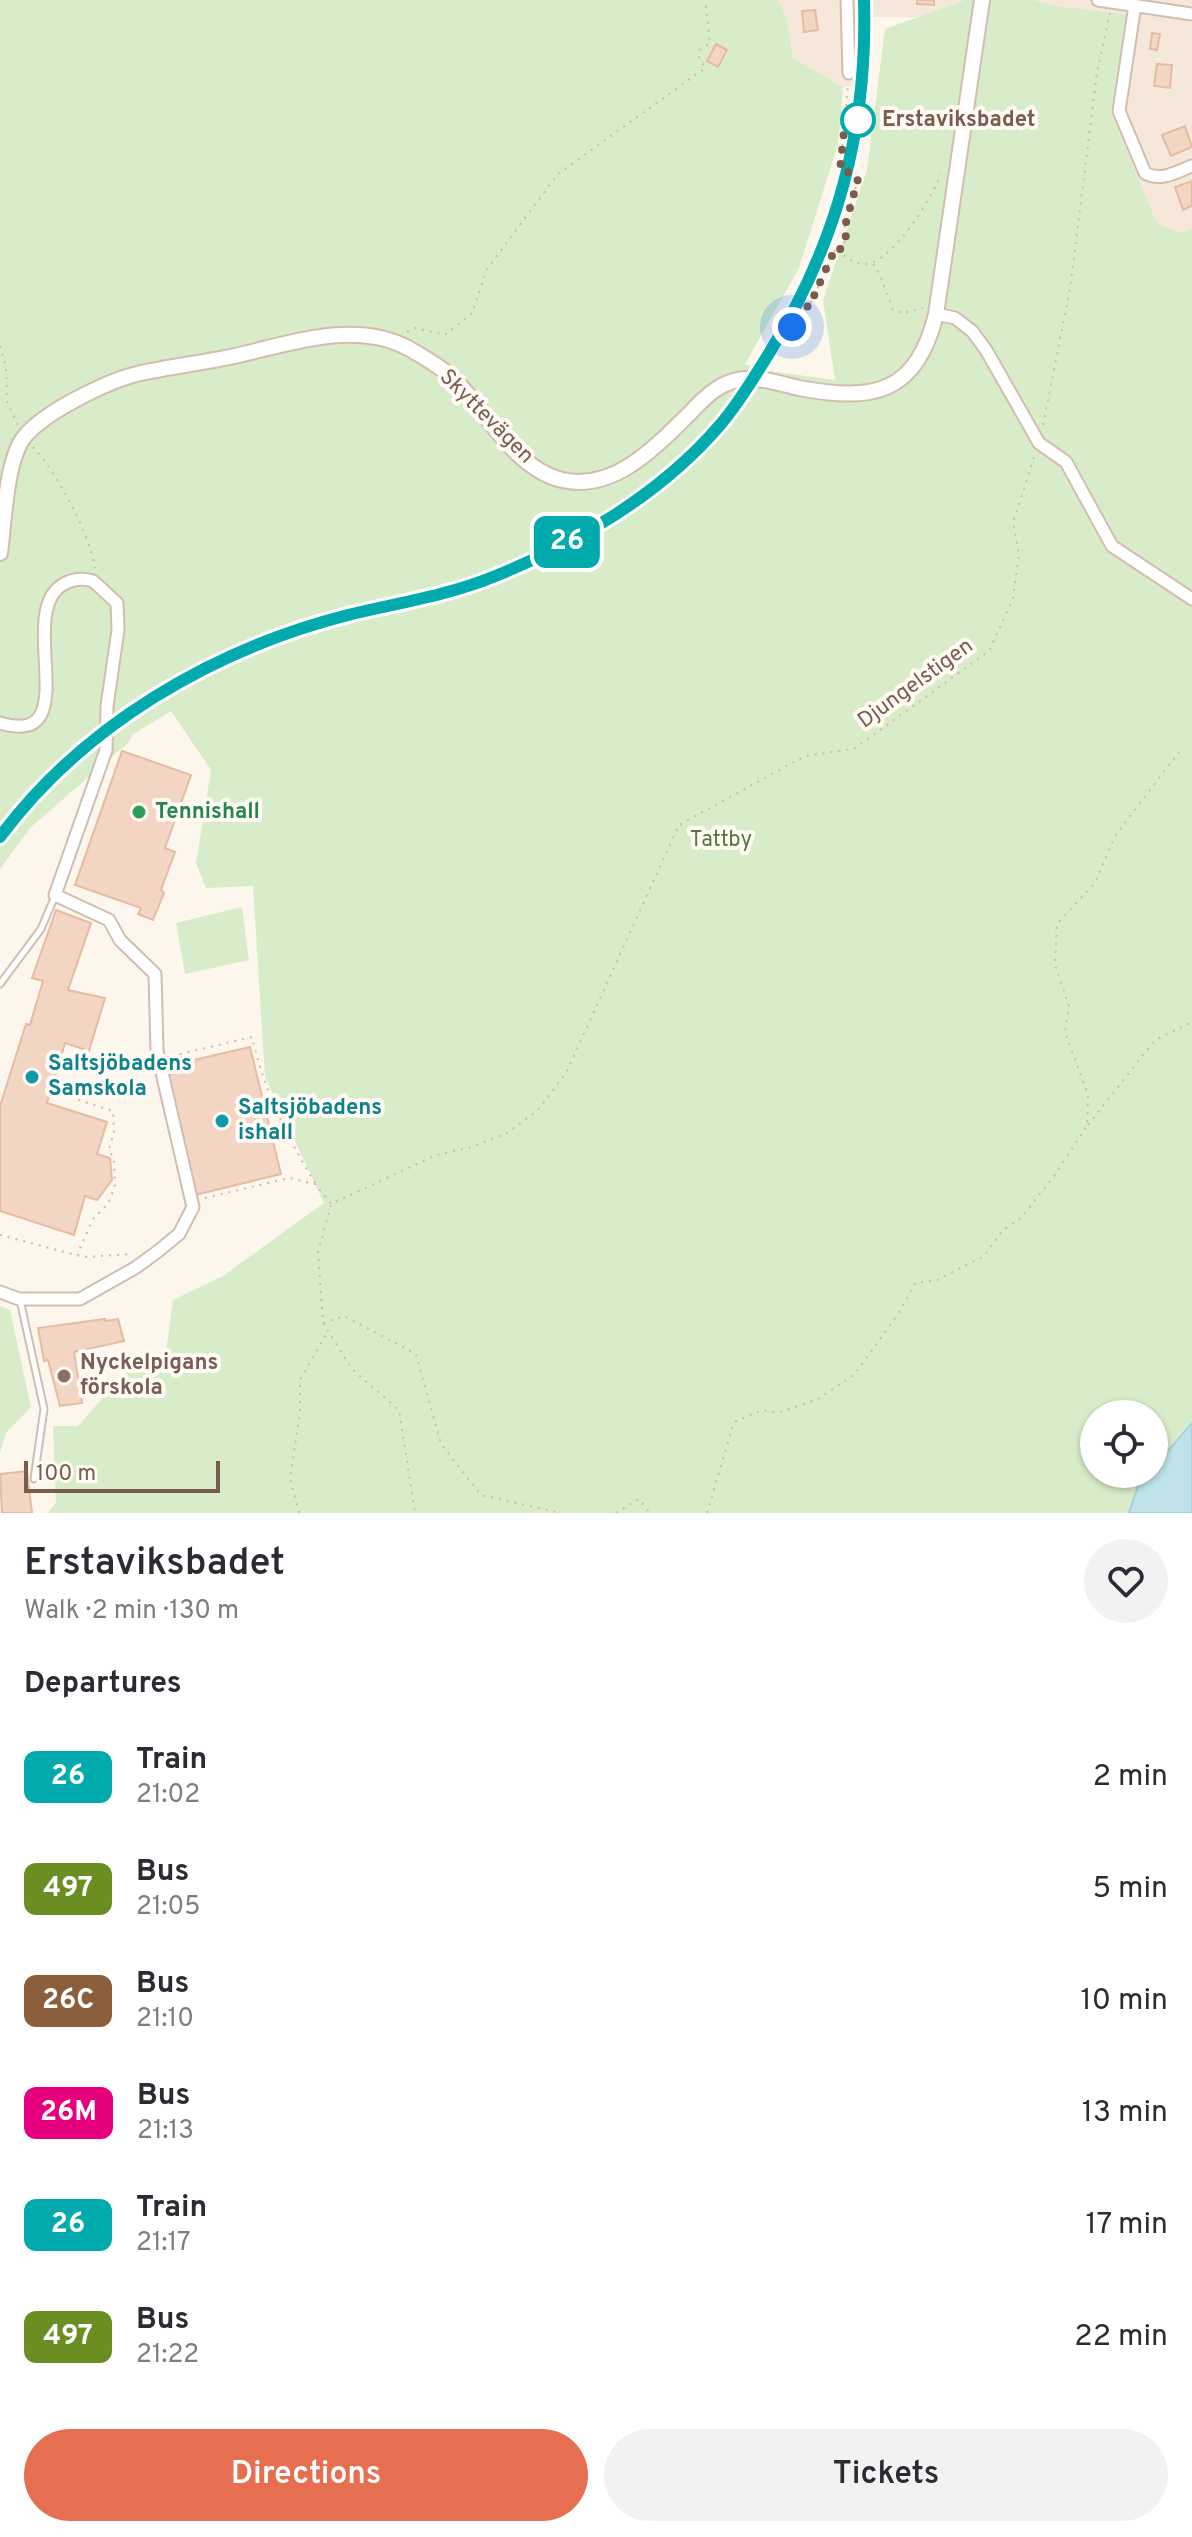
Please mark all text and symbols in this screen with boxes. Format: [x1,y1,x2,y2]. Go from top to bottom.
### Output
marker: Erstaviksbadet [841,103,875,137]
place label: Erstaviksbadet [882,107,1035,134]
your location [772,307,812,347]
street label: Skyttevägen [433,364,539,470]
line badge: 26 [531,516,603,568]
text: 26 [550,524,584,560]
street label: Djungelstigen [853,633,979,735]
place label: Tennishall [155,799,260,826]
marker: Tennishall [130,803,148,821]
park label: Tattby [690,827,752,854]
place label: Saltsjöbadens Samskola [48,1051,192,1103]
marker: Saltsjöbadens Samskola [23,1068,41,1086]
place label: Saltsjöbadens ishall [238,1095,382,1147]
marker: Saltsjöbadens ishall [213,1112,231,1130]
place label: Nyckelpigans förskola [80,1350,218,1402]
marker: Nyckelpigans förskola [55,1367,73,1385]
map controls [1080,1400,1168,1488]
button: locate [1080,1400,1168,1488]
scale bar [24,1457,220,1493]
text: 100 m [36,1461,96,1488]
button: heart [1084,1539,1168,1623]
text: Erstaviksbadet [24,1540,285,1589]
text: Walk · 2 min · 130 m [24,1595,239,1628]
text: Departures [24,1666,182,1703]
text: Train [136,1742,207,1779]
text: 26 [51,1759,85,1795]
text: 2 min [1093,1759,1168,1796]
text: 21:02 [136,1779,200,1812]
text: Bus [136,1854,189,1891]
text: 497 [43,1871,93,1907]
text: 5 min [1092,1871,1168,1908]
text: 21:05 [136,1891,200,1924]
text: Bus [136,1966,189,2003]
text: 26C [42,1983,94,2019]
text: 10 min [1081,1983,1168,2020]
text: 21:10 [136,2003,194,2036]
text: Bus [137,2078,190,2115]
text: 26M [40,2095,97,2131]
text: 13 min [1082,2095,1168,2132]
text: 21:13 [137,2115,194,2148]
text: Train [136,2190,207,2227]
text: 26 [51,2207,85,2243]
text: 17 min [1085,2207,1168,2244]
text: 21:17 [136,2227,191,2260]
text: Bus [136,2302,189,2339]
text: 497 [43,2319,93,2355]
text: 22 min [1074,2319,1168,2356]
text: 21:22 [136,2339,199,2372]
button: Directions [24,2429,588,2521]
button: Tickets [604,2429,1168,2521]

